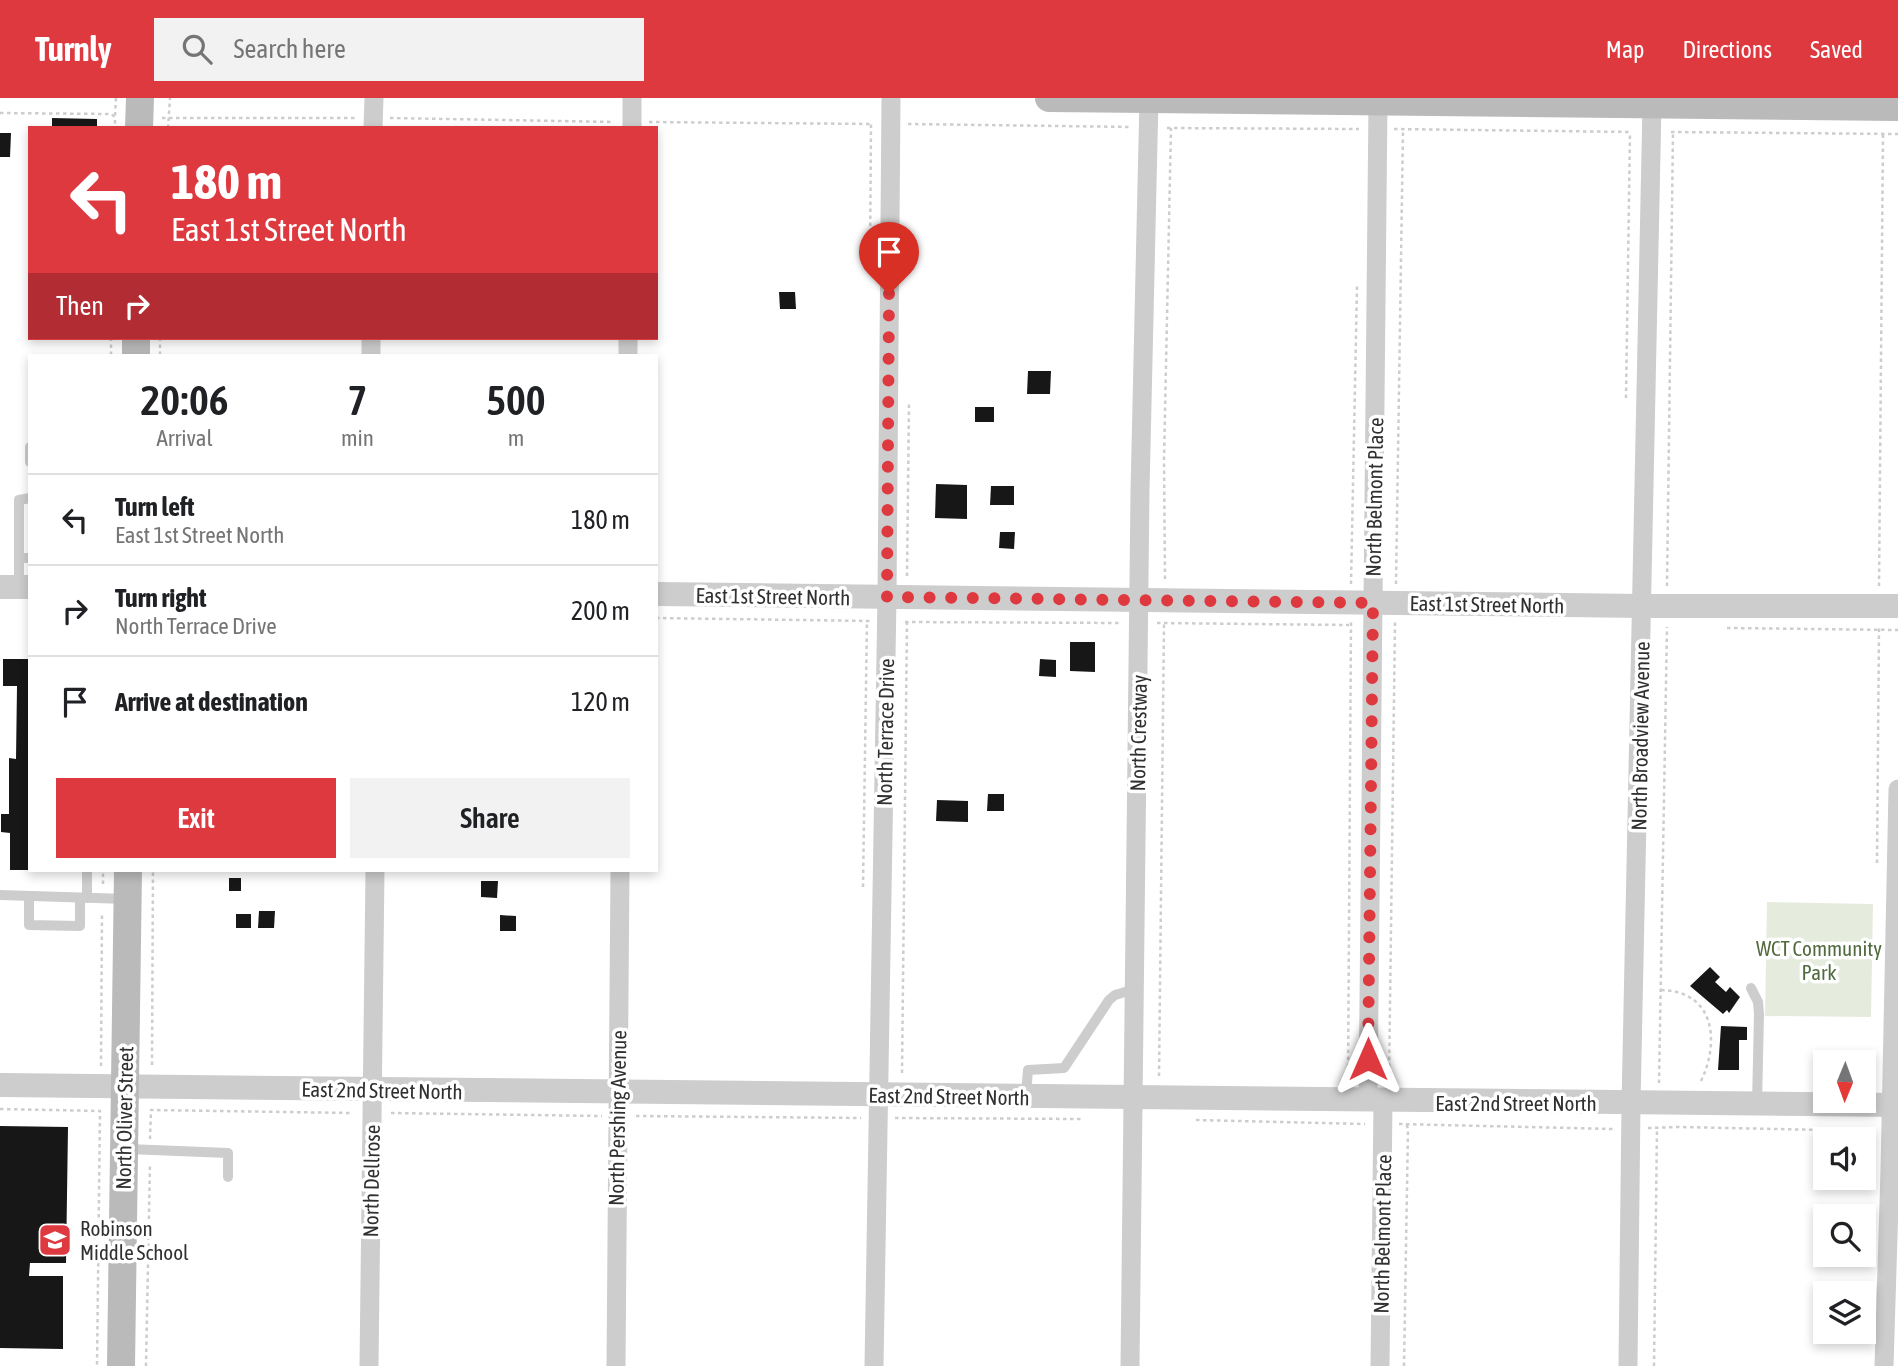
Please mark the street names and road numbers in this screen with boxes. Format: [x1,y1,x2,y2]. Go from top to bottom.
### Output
street label: North Belmont Place [1361,417,1387,577]
street label: East 1st Street North [695,583,851,609]
street label: East 1st Street North [1409,591,1565,617]
street label: North Broadview Avenue [1626,641,1654,831]
street label: North Terrace Drive [872,658,898,806]
street label: North Crestway [1125,674,1151,792]
street label: North Pershing Avenue [603,1030,631,1206]
street label: North Oliver Street [111,1046,137,1190]
street label: East 2nd Street North [301,1077,463,1103]
street label: East 2nd Street North [868,1083,1030,1109]
street label: East 2nd Street North [1435,1091,1597,1115]
street label: North Dellrose [358,1124,384,1238]
street label: North Belmont Place [1369,1154,1395,1314]

